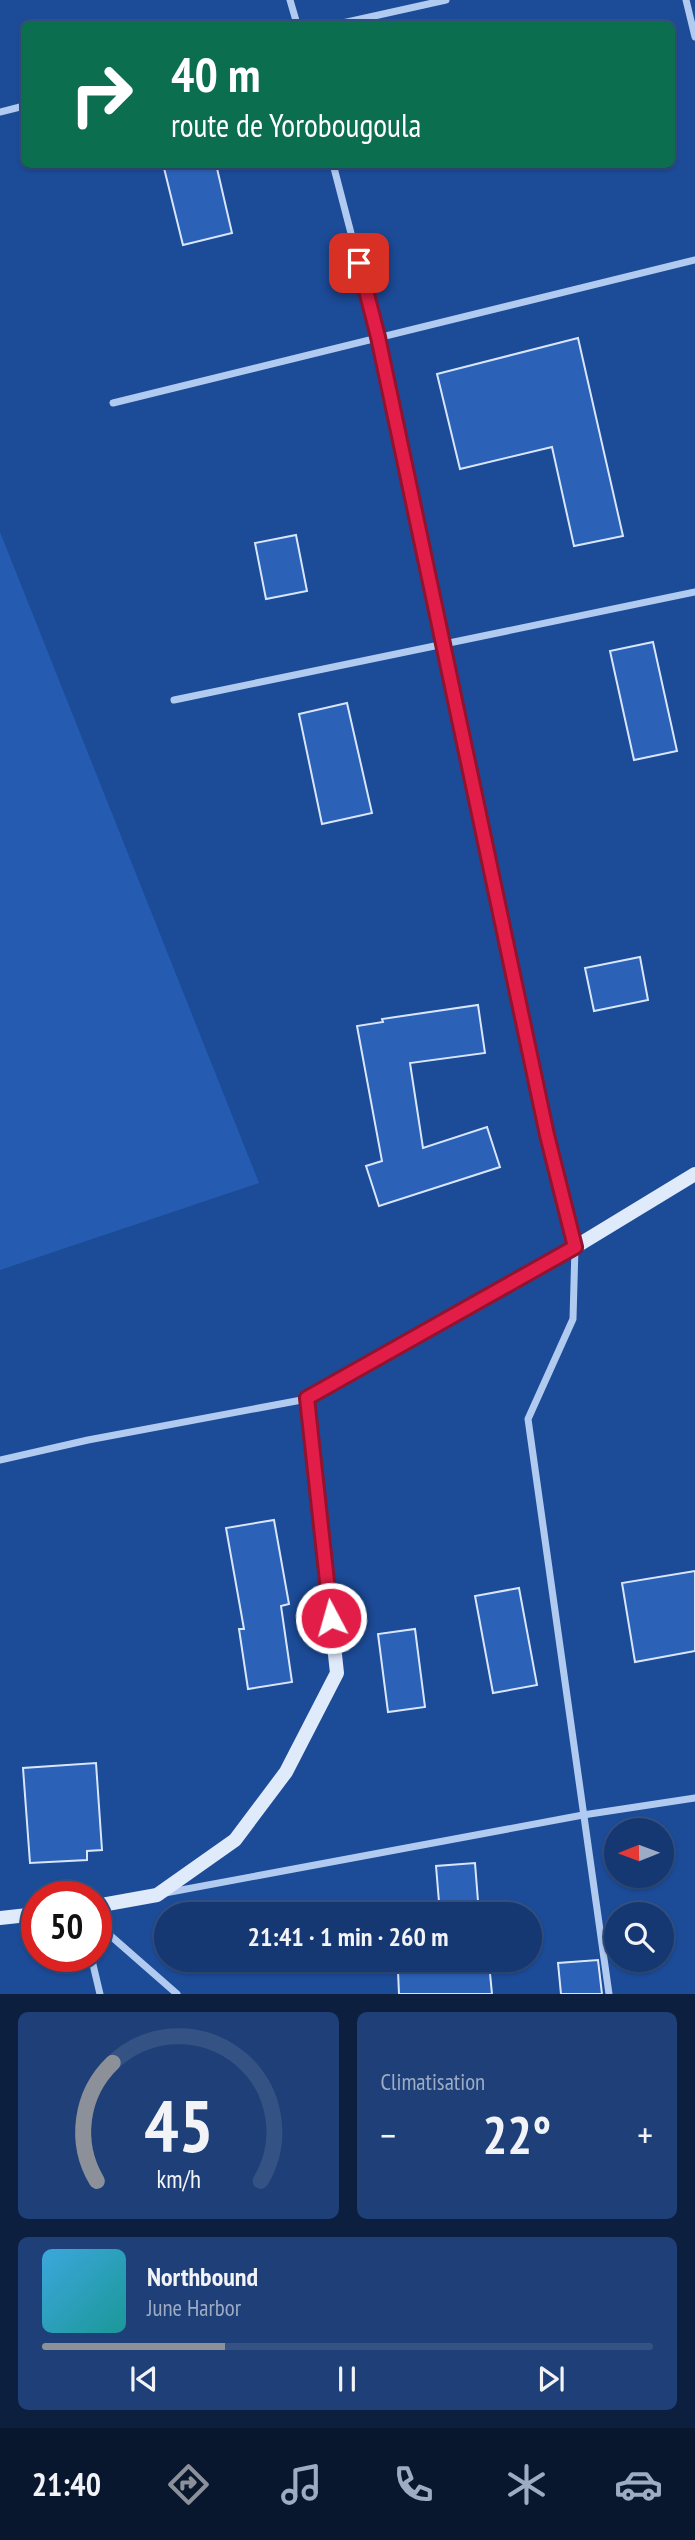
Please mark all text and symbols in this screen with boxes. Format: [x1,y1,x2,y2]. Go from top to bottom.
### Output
text: 40 m [171,42,260,106]
icon: right [56,49,147,140]
text: route de Yorobougoula [171,104,421,146]
pin [329,233,389,293]
icon: arrive [340,244,378,282]
position arrow [294,1581,368,1655]
north arrow [604,1818,674,1888]
map controls [604,1818,674,1972]
speed limit sign: 50 [21,1881,112,1972]
button: search [604,1902,674,1972]
text: 21:41 · 1 min · 260 m [248,1920,448,1953]
text: Climatisation [381,2067,485,2096]
text: 45 [143,2078,213,2172]
text: 22° [482,2101,551,2168]
text: − [381,2110,396,2159]
text: + [637,2110,653,2159]
text: km/h [156,2163,200,2195]
text: Northbound [147,2260,258,2293]
text: June Harbor [147,2293,241,2322]
icon: previous [125,2360,163,2398]
icon: pause [328,2360,366,2398]
icon: next [532,2360,570,2398]
icon: directions [164,2460,213,2509]
icon: music [277,2460,326,2509]
icon: phone [389,2460,438,2509]
icon: climate [502,2460,551,2509]
icon: car [614,2460,663,2509]
text: 21:40 [32,2463,101,2505]

